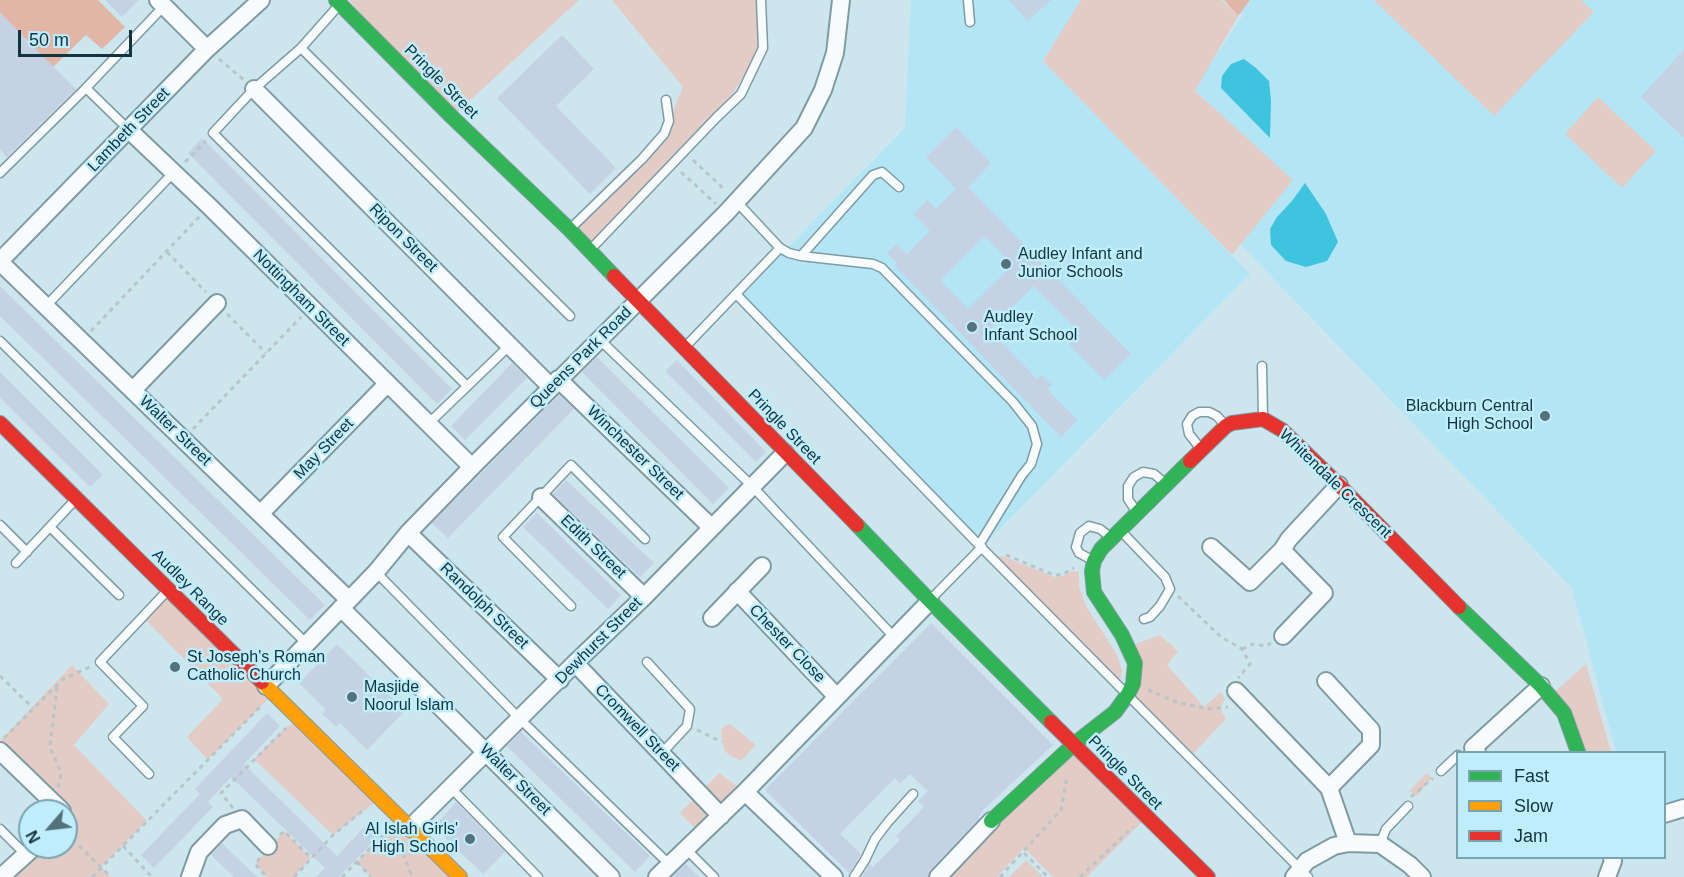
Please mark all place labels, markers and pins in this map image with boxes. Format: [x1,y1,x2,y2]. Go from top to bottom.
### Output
place label: Audley Infant and Junior Schools [1018,245,1143,283]
marker: Audley Infant and Junior Schools [999,257,1013,271]
place label: Audley Infant School [984,308,1077,346]
marker: Audley Infant School [965,320,979,334]
place label: Blackburn Central High School [1406,397,1533,435]
marker: Blackburn Central High School [1538,409,1552,423]
place label: St Joseph's Roman Catholic Church [187,648,325,686]
marker: St Joseph's Roman Catholic Church [168,660,182,674]
place label: Masjide Noorul Islam [364,678,454,716]
marker: Masjide Noorul Islam [345,690,359,704]
place label: Al Islah Girls' High School [365,820,458,858]
marker: Al Islah Girls' High School [463,832,477,846]

